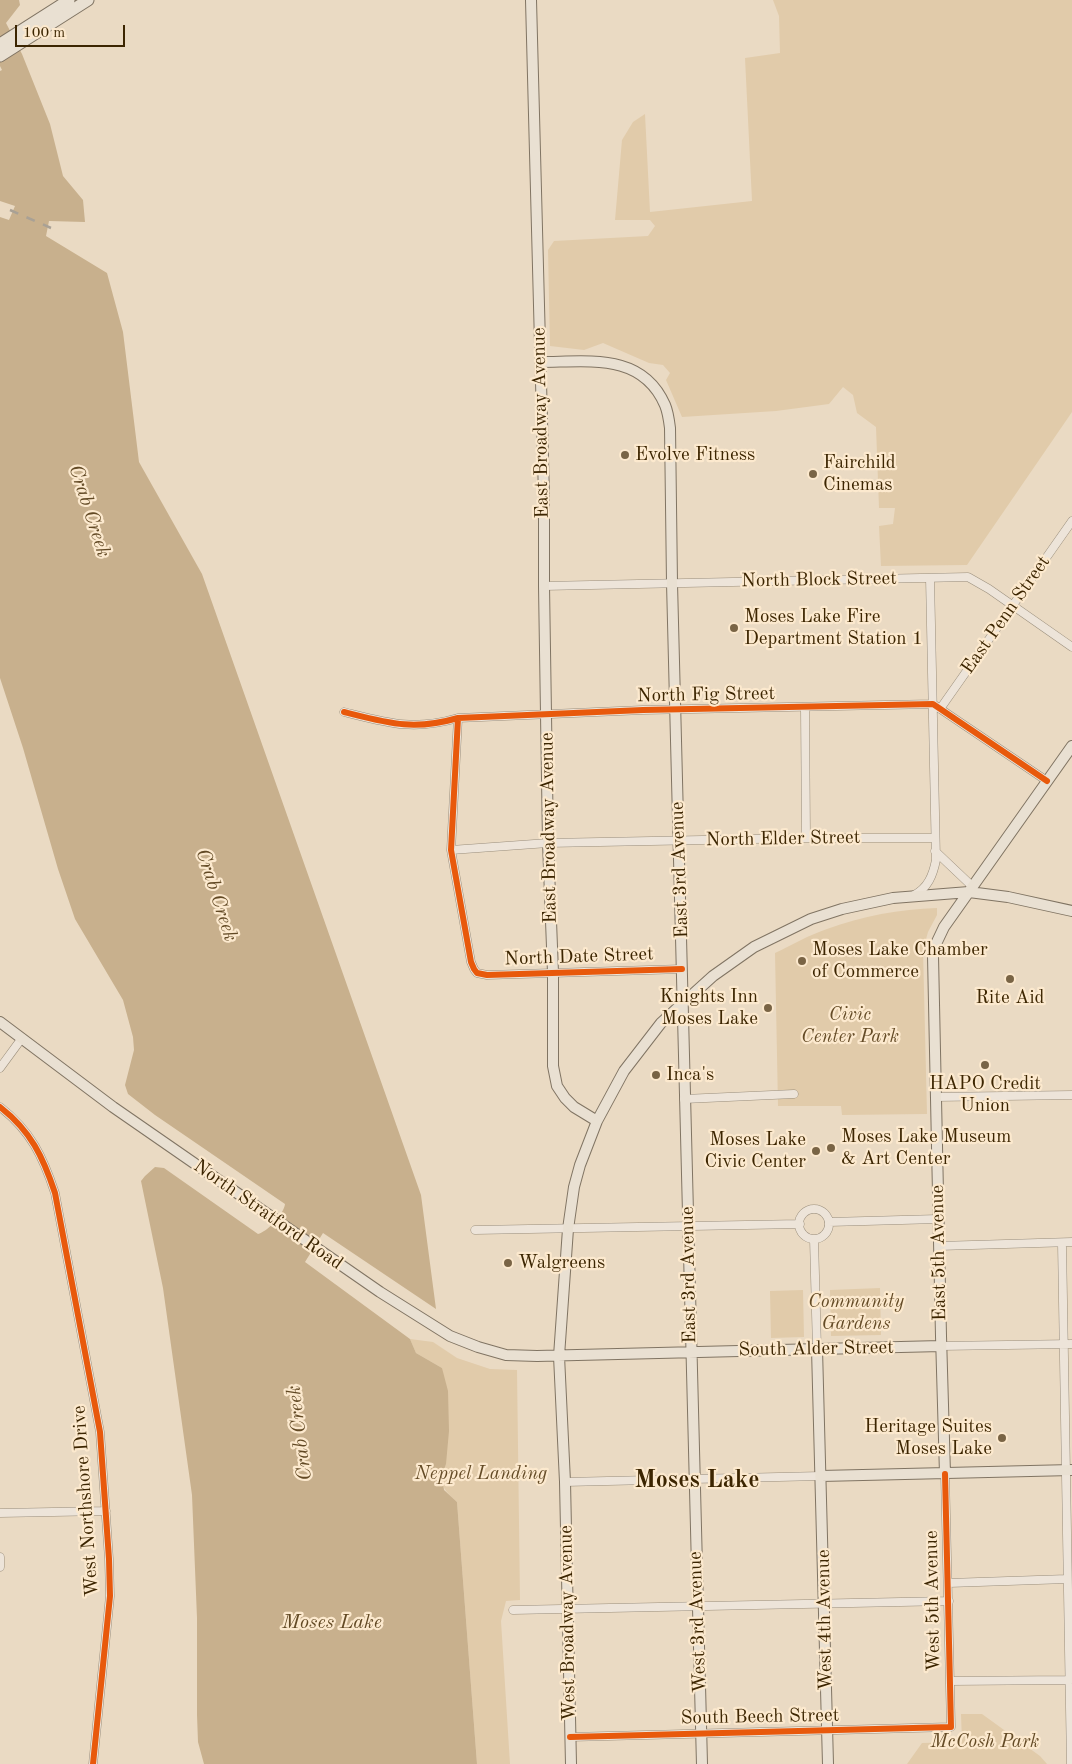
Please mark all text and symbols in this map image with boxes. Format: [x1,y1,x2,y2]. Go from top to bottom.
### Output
scale bar [18,15,128,47]
text: 100 m [23,26,65,41]
street label: East Broadway Avenue [528,327,554,519]
place label: Evolve Fitness [635,444,755,466]
marker: Evolve Fitness [619,449,631,461]
place label: Fairchild Cinemas [823,452,896,496]
water label: Crab Creek [63,462,115,560]
marker: Fairchild Cinemas [807,468,819,480]
street label: East Penn Street [957,551,1055,679]
street label: North Block Street [741,567,897,593]
place label: Moses Lake Fire Department Station 1 [744,606,923,650]
marker: Moses Lake Fire Department Station 1 [728,622,740,634]
street label: North Fig Street [637,682,775,708]
street label: East Broadway Avenue [536,732,562,924]
street label: East 3rd Avenue [666,801,694,939]
street label: North Elder Street [706,826,860,852]
water label: Crab Creek [190,846,242,944]
place label: Moses Lake Chamber of Commerce [812,939,988,983]
street label: North Date Street [504,943,654,971]
marker: Moses Lake Chamber of Commerce [796,955,808,967]
marker: Rite Aid [1004,973,1016,985]
place label: Knights Inn Moses Lake [659,986,758,1030]
place label: Rite Aid [975,987,1045,1009]
marker: Knights Inn Moses Lake [762,1002,774,1014]
park label: Civic Center Park [801,1004,899,1048]
marker: HAPO Credit Union [979,1059,991,1071]
place label: Inca's [666,1064,714,1086]
marker: Inca's [650,1069,662,1081]
place label: HAPO Credit Union [929,1073,1041,1117]
place label: Moses Lake Museum & Art Center [841,1126,1011,1170]
place label: Moses Lake Civic Center [704,1129,806,1173]
marker: Moses Lake Museum & Art Center [825,1142,837,1154]
marker: Moses Lake Civic Center [810,1145,822,1157]
street label: North Stratford Road [189,1155,347,1275]
street label: East 5th Avenue [926,1185,952,1321]
street label: East 3rd Avenue [676,1206,702,1344]
place label: Walgreens [518,1252,605,1274]
marker: Walgreens [502,1257,514,1269]
park label: Community Gardens [808,1291,904,1335]
street label: South Alder Street [738,1336,894,1362]
water label: Crab Creek [282,1384,318,1482]
street label: West Northshore Drive [68,1405,104,1597]
place label: Heritage Suites Moses Lake [864,1416,992,1460]
marker: Heritage Suites Moses Lake [996,1432,1008,1444]
park label: Neppel Landing [415,1463,547,1485]
district label: Moses Lake [634,1467,760,1495]
street label: West Broadway Avenue [555,1525,581,1721]
street label: West 5th Avenue [920,1530,946,1672]
street label: West 4th Avenue [812,1549,838,1691]
street label: West 3rd Avenue [684,1551,712,1693]
water label: Moses Lake [282,1611,382,1635]
street label: South Beech Street [681,1704,839,1730]
park label: McCosh Park [931,1731,1039,1753]

